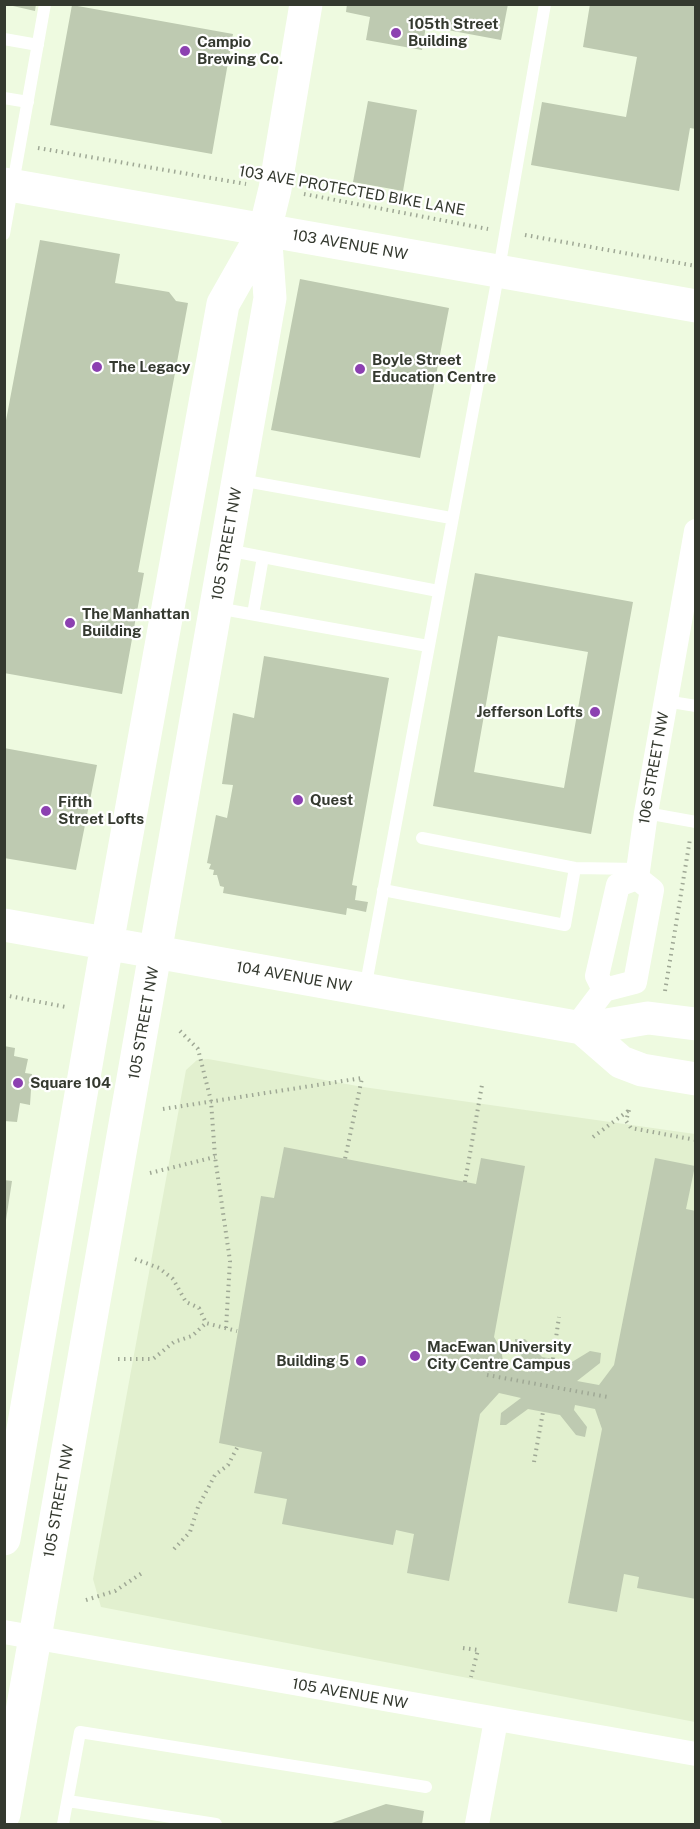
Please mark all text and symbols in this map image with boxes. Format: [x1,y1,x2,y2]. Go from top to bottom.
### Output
place label: 105th Street Building [408,15,499,50]
marker: 105th Street Building [389,26,403,40]
place label: Campio Brewing Co. [197,33,283,68]
marker: Campio Brewing Co. [178,44,192,58]
street label: 103 AVE PROTECTED BIKE LANE [238,162,466,220]
street label: 103 AVENUE NW [291,226,409,264]
place label: Boyle Street Education Centre [372,351,496,386]
place label: The Legacy [109,358,190,376]
marker: The Legacy [90,360,104,374]
marker: Boyle Street Education Centre [353,362,367,376]
street label: 105 STREET NW [208,486,246,602]
place label: The Manhattan Building [82,605,190,640]
marker: The Manhattan Building [63,616,77,630]
place label: Jefferson Lofts [476,703,583,721]
marker: Jefferson Lofts [588,705,602,719]
street label: 106 STREET NW [635,710,673,826]
place label: Quest [310,791,353,809]
place label: Fifth Street Lofts [58,793,144,828]
marker: Quest [291,793,305,807]
marker: Fifth Street Lofts [39,804,53,818]
street label: 104 AVENUE NW [235,958,353,996]
street label: 105 STREET NW [125,965,163,1081]
place label: Square 104 [30,1074,111,1092]
marker: Square 104 [11,1076,25,1090]
place label: MacEwan University City Centre Campus [427,1338,572,1373]
marker: MacEwan University City Centre Campus [408,1349,422,1363]
place label: Building 5 [276,1352,349,1370]
marker: Building 5 [354,1354,368,1368]
street label: 105 STREET NW [40,1443,78,1559]
street label: 105 AVENUE NW [291,1675,409,1713]

